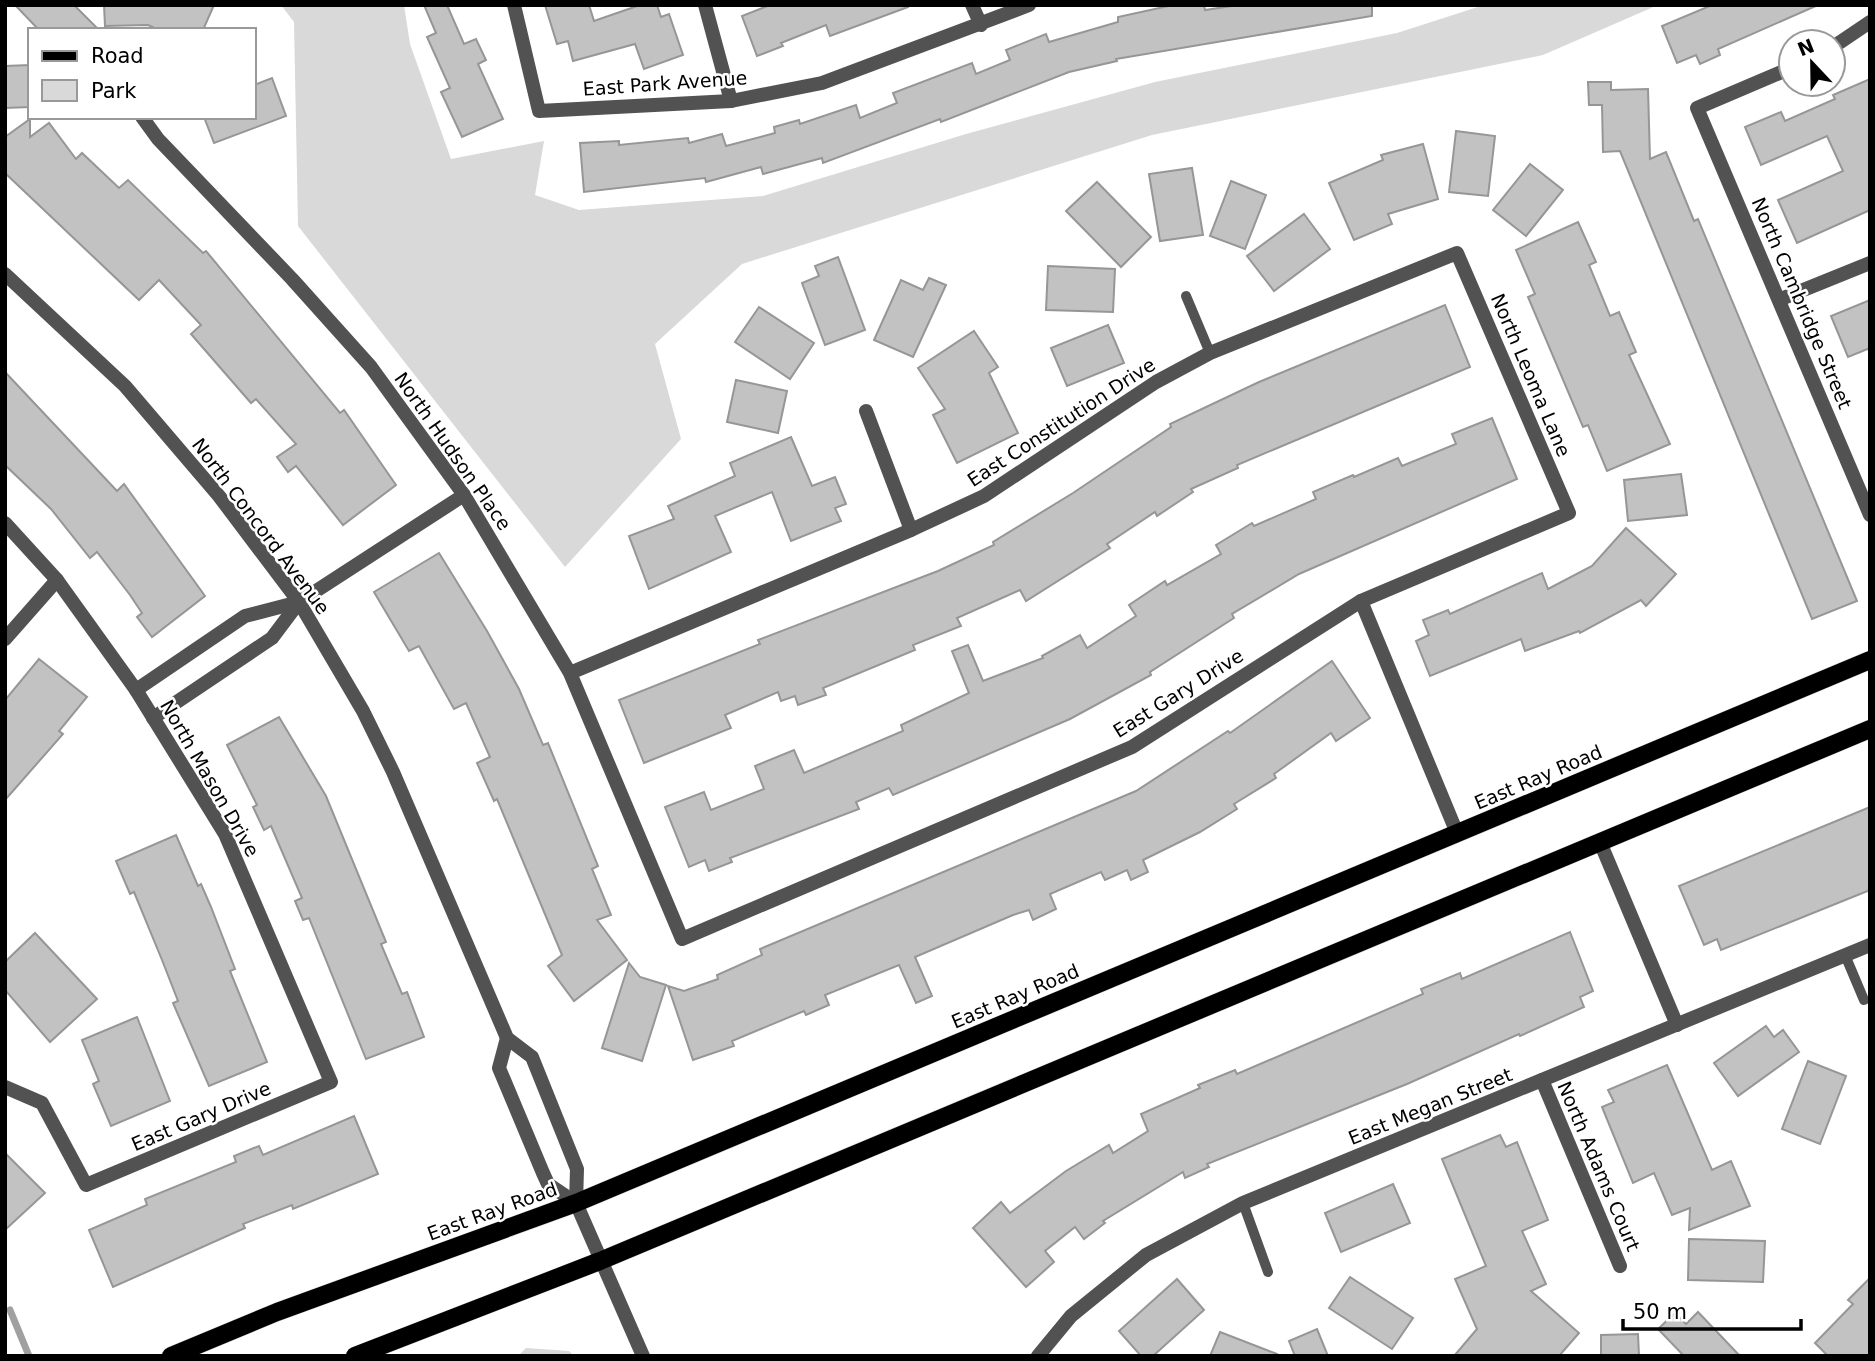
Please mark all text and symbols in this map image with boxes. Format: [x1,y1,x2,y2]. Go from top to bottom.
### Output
legend [28,28,256,119]
north arrow [1777,28,1847,98]
text: N [1794,34,1817,60]
text: Road [91,44,144,68]
street label: East Park Avenue [582,66,748,100]
text: Park [91,79,137,103]
street label: North Cambridge Street [1747,194,1857,412]
street label: North Leoma Lane [1487,290,1575,460]
street label: East Constitution Drive [963,353,1159,491]
street label: North Hudson Place [390,368,516,534]
street label: North Concord Avenue [188,434,334,618]
street label: East Gary Drive [1109,644,1247,742]
street label: North Mason Drive [156,696,264,860]
street label: East Ray Road [1471,740,1605,814]
street label: East Ray Road [948,959,1082,1033]
street label: East Megan Street [1345,1063,1515,1149]
street label: East Gary Drive [128,1077,274,1155]
street label: North Adams Court [1553,1078,1645,1254]
street label: East Ray Road [424,1177,560,1245]
scale bar [1623,1288,1801,1332]
text: 50 m [1633,1300,1687,1324]

